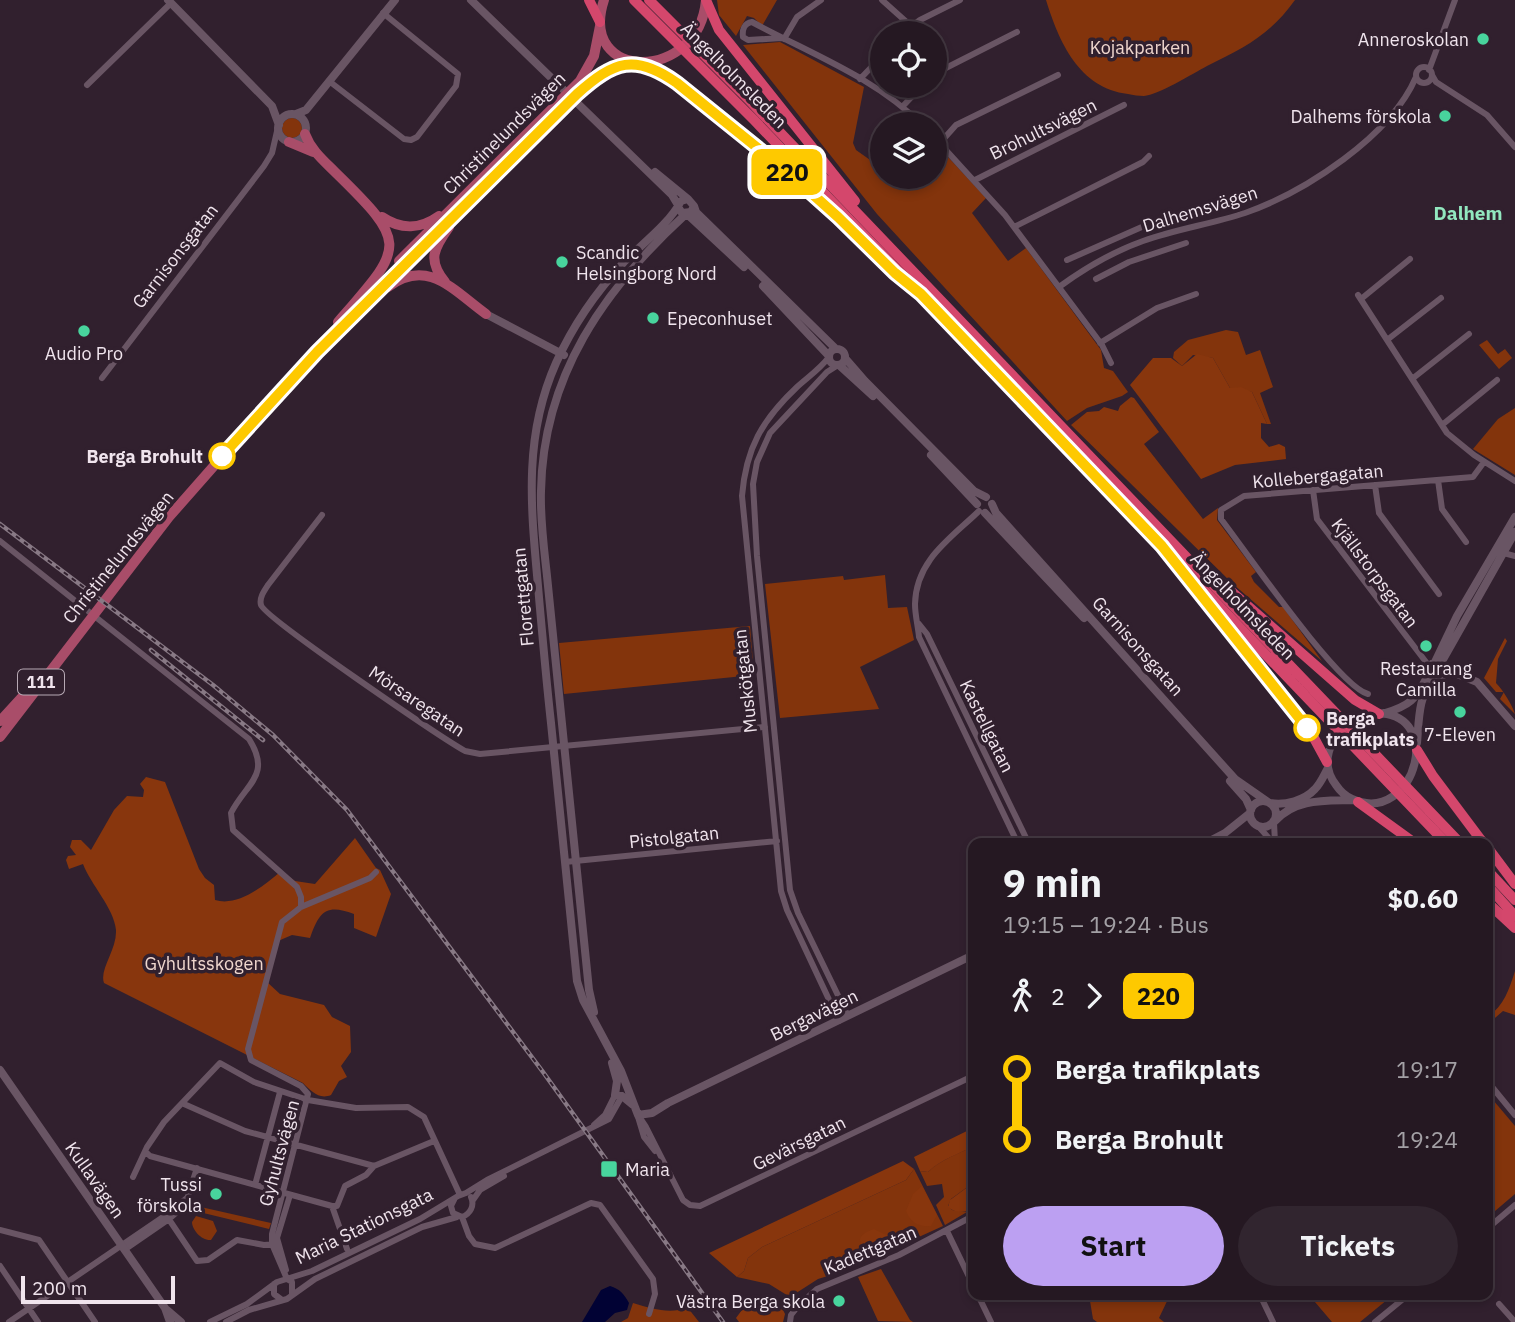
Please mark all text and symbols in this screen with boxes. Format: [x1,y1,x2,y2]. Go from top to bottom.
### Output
street label: Ängelholmsleden [676,17,792,133]
map controls [870,21,947,189]
button: locate [870,21,947,98]
place label: Anneroskolan [1358,28,1469,51]
marker: Anneroskolan [1475,31,1491,47]
park label: Kojakparken [1090,36,1190,59]
street label: Christinelundsvägen [438,67,570,199]
street label: Brohultsvägen [986,93,1100,165]
place label: Dalhems förskola [1291,105,1431,128]
marker: Dalhems förskola [1437,108,1453,124]
button: layers [870,112,947,189]
line badge: 220 [747,149,827,195]
text: 220 [765,156,809,188]
street label: Dalhemsvägen [1140,181,1260,237]
street label: Garnisonsgatan [127,199,223,313]
district label: Dalhem [1434,201,1502,225]
place label: Scandic Helsingborg Nord [576,241,717,285]
marker: Scandic Helsingborg Nord [554,254,570,270]
place label: Epeconhuset [667,307,772,330]
marker: Epeconhuset [645,310,661,326]
marker: Audio Pro [76,323,92,339]
place label: Audio Pro [45,342,123,365]
marker: Berga Brohult [209,443,235,469]
place label: Berga Brohult [86,445,203,468]
street label: Kollebergagatan [1252,459,1384,493]
street label: Christinelundsvägen [57,486,179,628]
street label: Kjällstorpsgatan [1326,514,1424,632]
street label: Florettgatan [507,547,539,647]
street label: Ängelholmsleden [1186,547,1300,665]
street label: Garnisonsgatan [1087,591,1189,701]
street label: Muskötgatan [728,628,762,734]
marker: Restaurang Camilla [1418,638,1434,654]
place label: Restaurang Camilla [1380,657,1472,701]
street label: Mörsaregatan [364,660,470,742]
road number: 111 [18,670,64,694]
street label: Kastellgatan [955,676,1019,776]
marker: 7-Eleven [1452,704,1468,720]
place label: Berga trafikplats [1326,707,1415,751]
marker: Berga trafikplats [1294,715,1320,741]
place label: 7-Eleven [1424,723,1496,746]
street label: Pistolgatan [628,821,720,853]
text: 9 min [1003,858,1102,907]
text: $0.60 [1388,881,1458,915]
text: 19:15 – 19:24 · Bus [1003,909,1209,939]
park label: Gyhultsskogen [144,952,264,975]
icon: walk [1003,977,1041,1015]
icon: forward [1075,977,1113,1015]
text: 220 [1137,980,1180,1012]
text: 2 [1051,981,1065,1011]
street label: Bergavägen [766,984,862,1046]
text: Berga trafikplats [1055,1052,1260,1086]
text: 19:17 [1396,1054,1458,1084]
street label: Gyhultsvägen [254,1097,304,1209]
street label: Gevärsgatan [749,1111,849,1175]
text: Berga Brohult [1055,1122,1223,1156]
text: 19:24 [1396,1124,1458,1154]
street label: Kullavägen [60,1137,130,1223]
place label: Maria [625,1158,670,1181]
marker: Maria [599,1159,619,1179]
place label: Tussi förskola [137,1173,202,1217]
street label: Maria Stationsgata [291,1183,437,1269]
marker: Tussi förskola [208,1186,224,1202]
button: Start [1003,1206,1224,1286]
button: Tickets [1238,1206,1458,1286]
street label: Kadettgatan [820,1220,920,1280]
scale bar [21,1273,175,1305]
text: 200 m [32,1276,87,1300]
place label: Västra Berga skola [676,1290,825,1313]
marker: Västra Berga skola [831,1293,847,1309]

